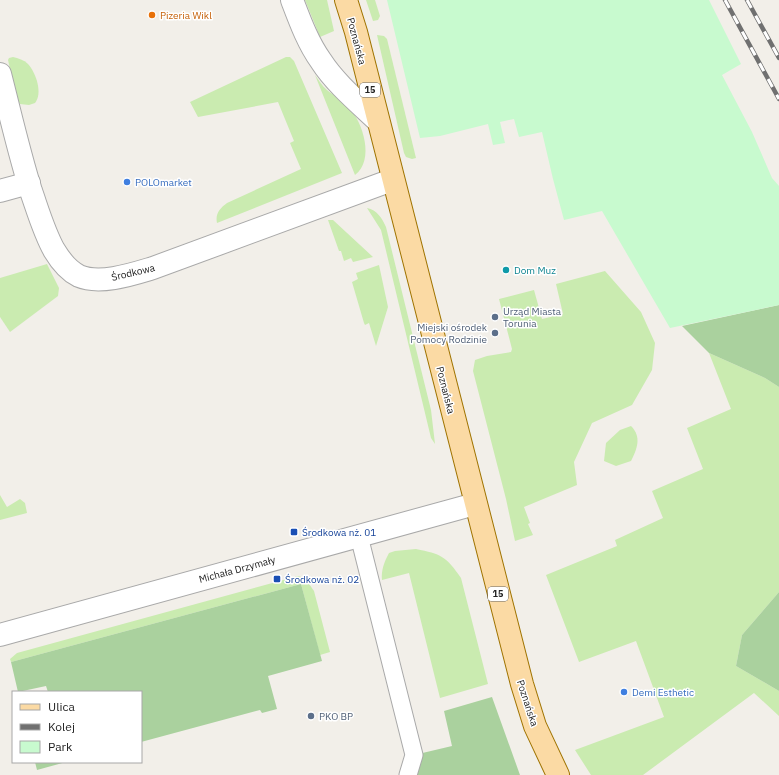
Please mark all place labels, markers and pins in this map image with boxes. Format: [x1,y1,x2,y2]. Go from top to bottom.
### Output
place label: Pizeria Wikl [160,9,212,22]
marker: Pizeria Wikl [147,10,157,20]
place label: POLOmarket [135,176,192,189]
marker: POLOmarket [122,177,132,187]
place label: Dom Muz [514,264,556,277]
marker: Dom Muz [501,265,511,275]
place label: Urząd Miasta Torunia [503,305,562,330]
marker: Urząd Miasta Torunia [490,312,500,322]
place label: Miejski ośrodek Pomocy Rodzinie [410,321,488,346]
marker: Miejski ośrodek Pomocy Rodzinie [490,328,500,338]
place label: Środkowa nż. 01 [302,526,376,539]
marker: Środkowa nż. 01 [289,527,299,537]
place label: Środkowa nż. 02 [285,573,359,586]
marker: Środkowa nż. 02 [272,574,282,584]
place label: Demi Esthetic [632,686,694,699]
marker: Demi Esthetic [619,687,629,697]
place label: PKO BP [319,710,353,723]
marker: PKO BP [306,711,316,721]

